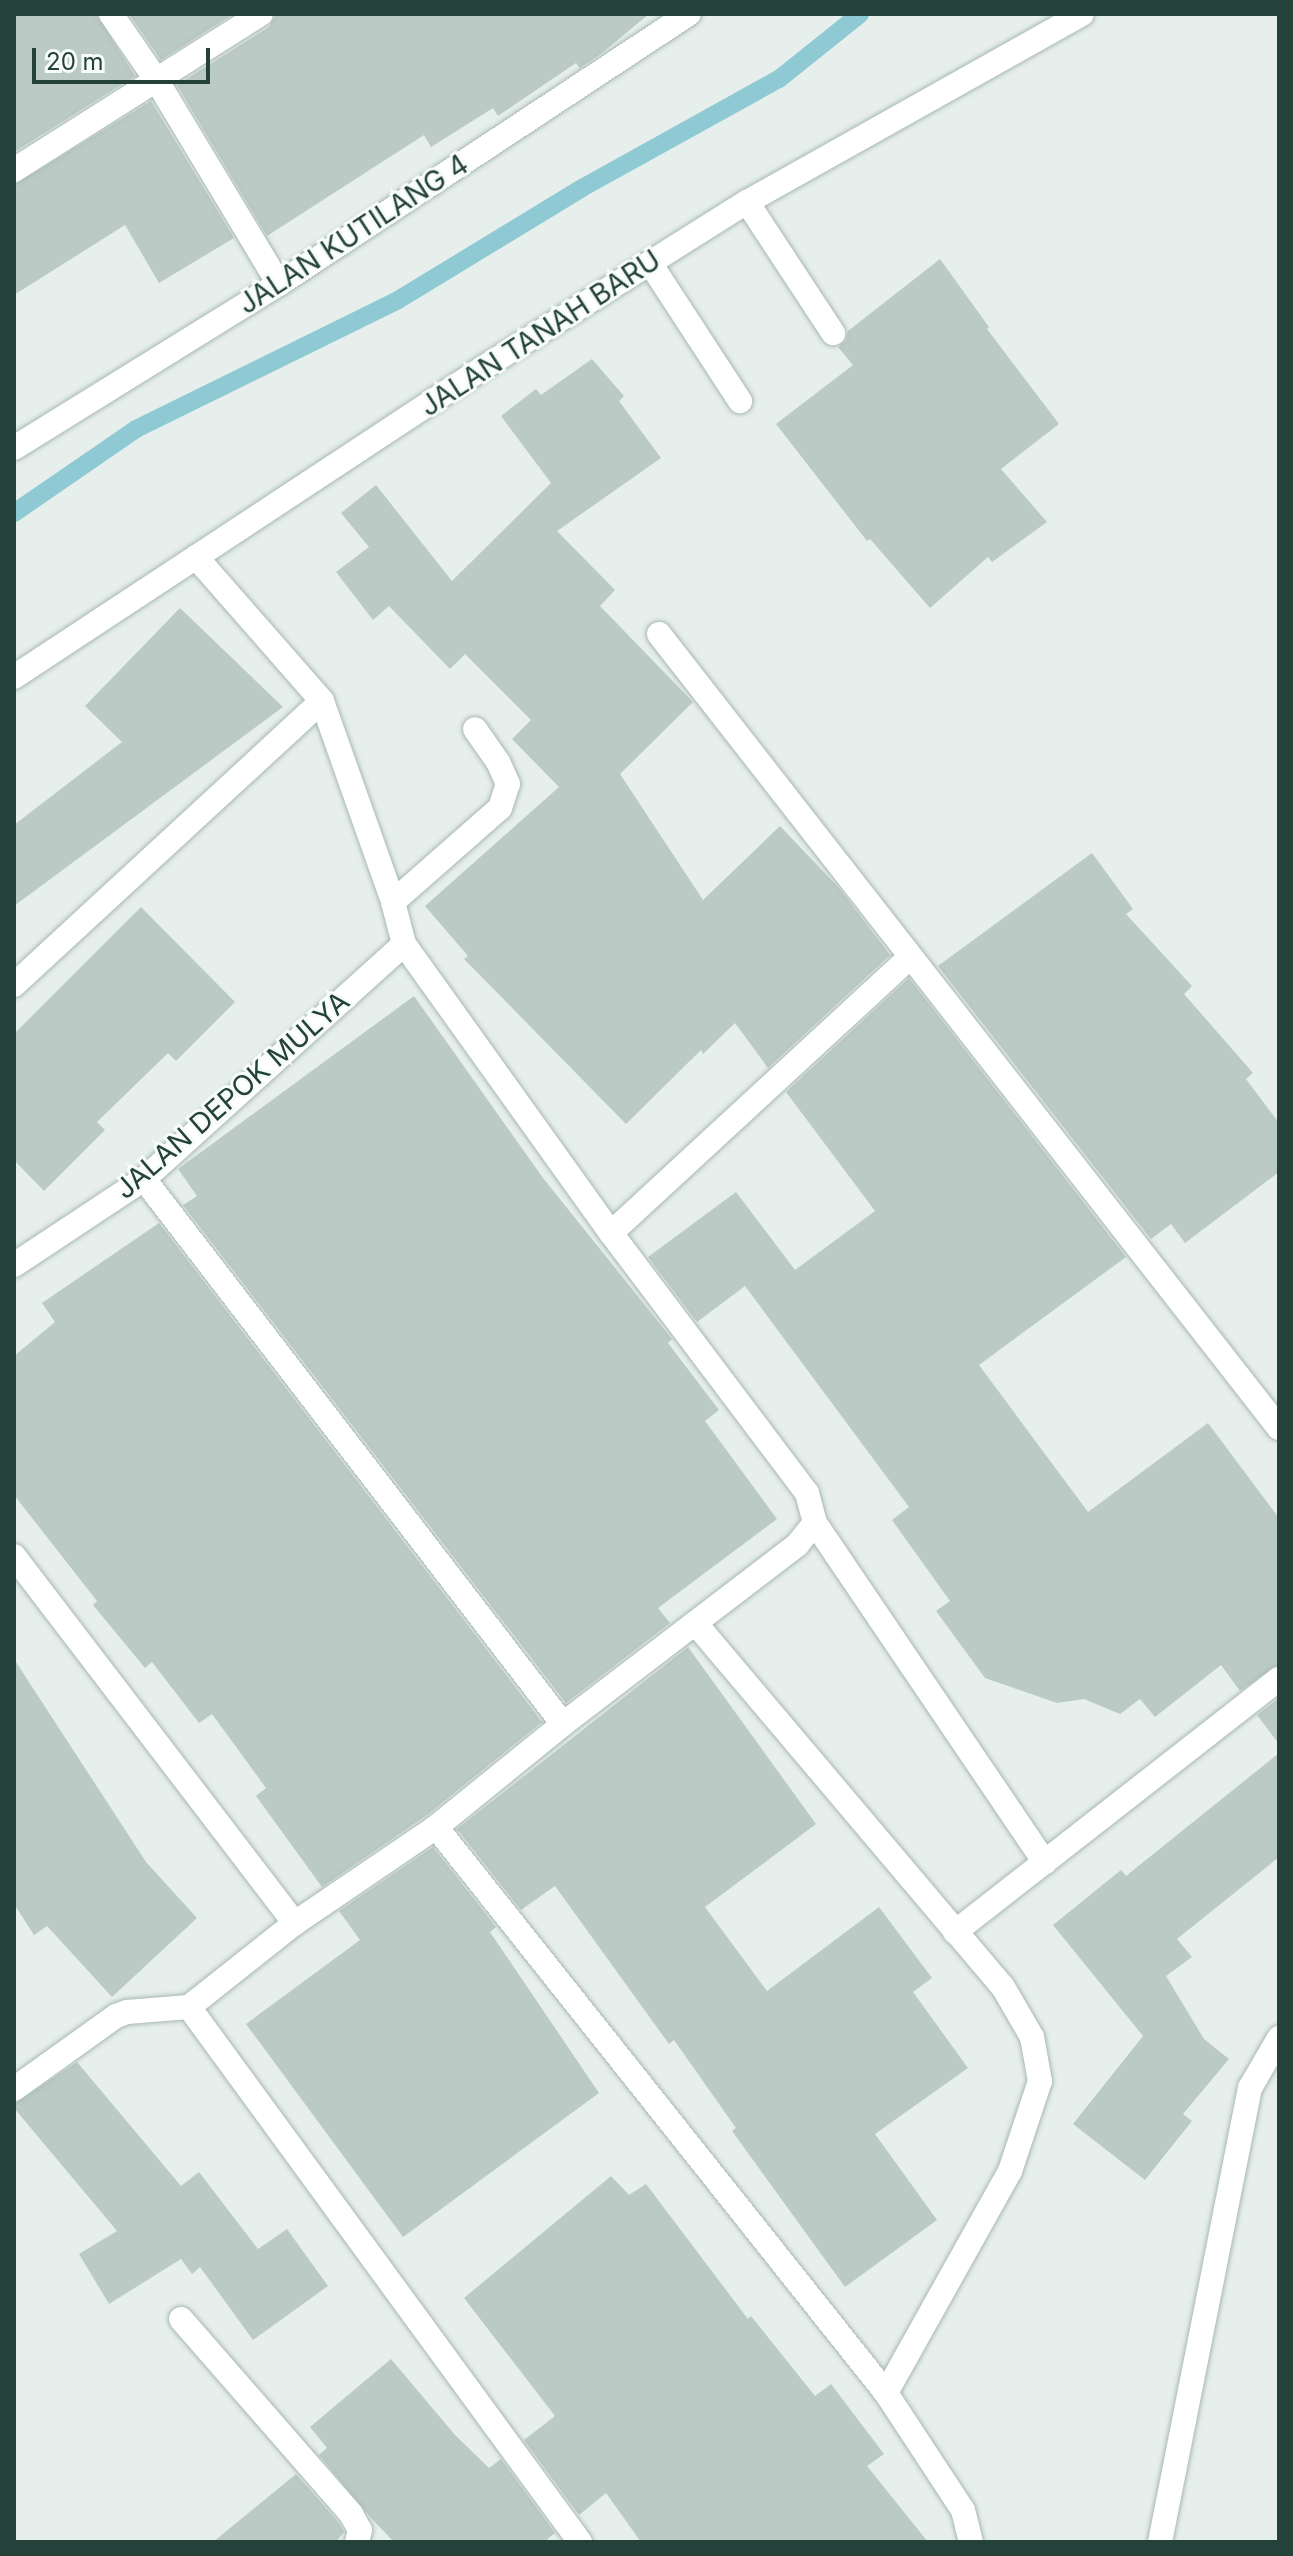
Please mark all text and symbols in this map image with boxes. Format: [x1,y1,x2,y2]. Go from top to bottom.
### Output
scale bar [36,32,214,82]
text: 20 m [46,47,104,76]
street label: JALAN KUTILANG 4 [232,147,474,321]
street label: JALAN TANAH BARU [414,243,666,423]
street label: JALAN DEPOK MULYA [108,984,356,1206]

